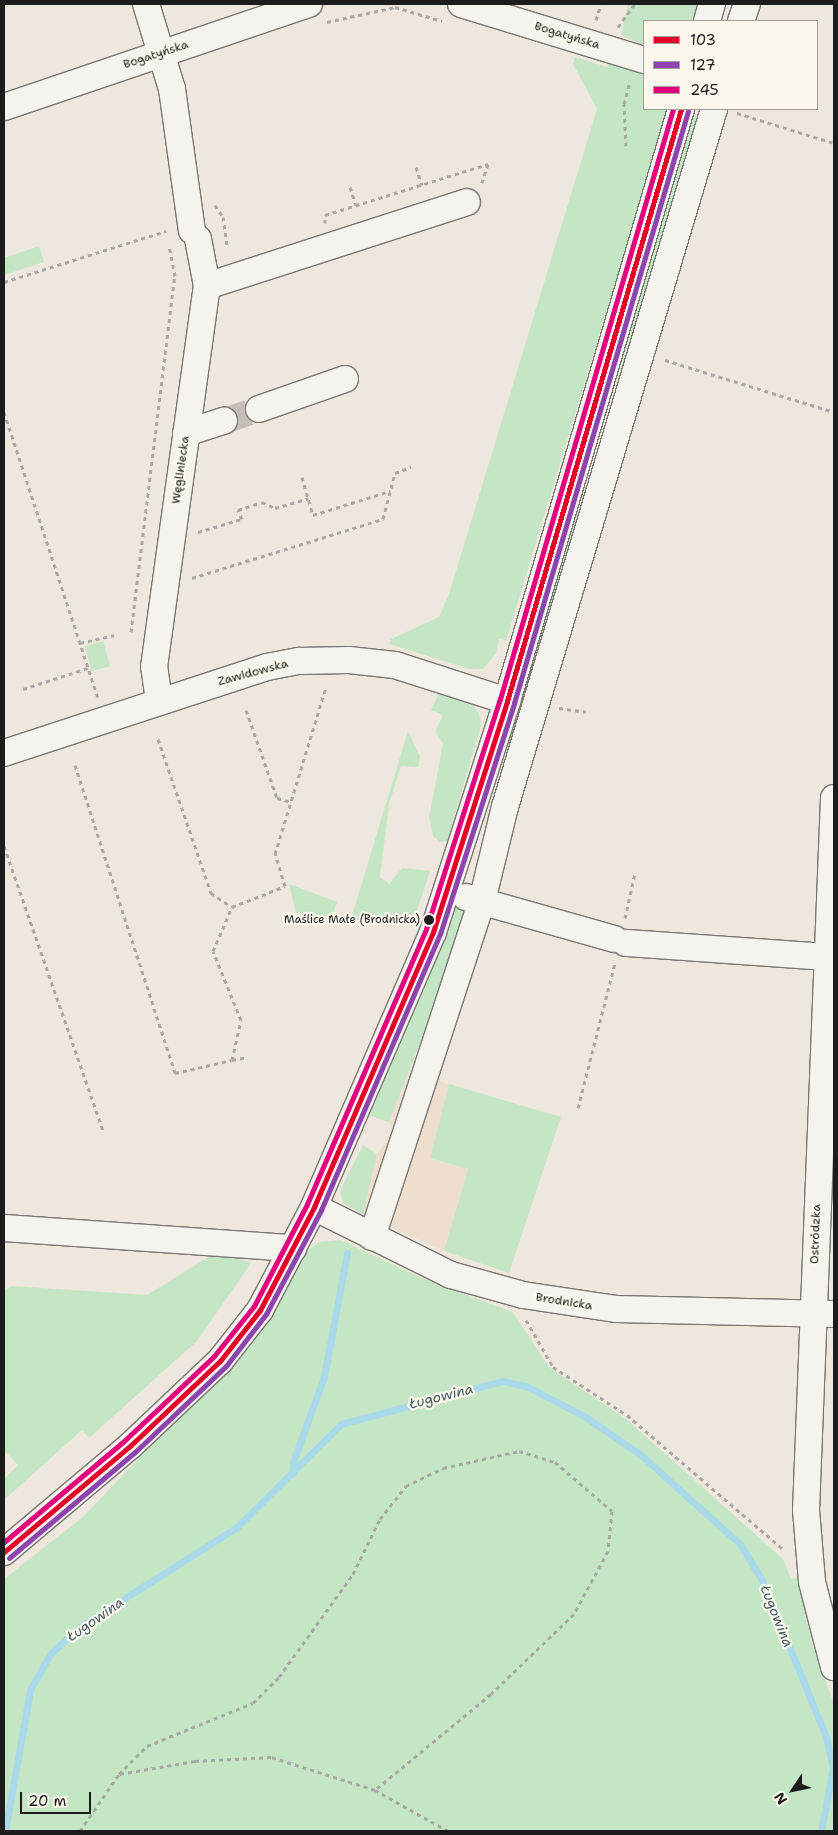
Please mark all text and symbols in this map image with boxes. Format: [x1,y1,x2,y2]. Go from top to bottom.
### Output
street label: Bogatyńska [532,19,602,53]
legend [643,20,818,110]
text: 103 [690,30,716,50]
street label: Bogatyńska [122,38,190,72]
text: 127 [690,55,715,75]
text: 245 [690,80,719,100]
street label: Węgliniecka [169,435,193,505]
street label: Zawidowska [216,657,290,689]
place label: Maślice Małe (Brodnicka) [284,913,420,927]
marker: Maślice Małe (Brodnicka) [424,915,434,925]
street label: Ostródzka [808,1204,824,1264]
street label: Brodnicka [535,1290,593,1314]
water label: Ługowina [407,1380,475,1412]
water label: Ługowina [757,1583,797,1649]
water label: Ługowina [63,1593,127,1645]
north arrow [768,1765,818,1815]
scale bar [22,1782,94,1814]
text: N [770,1789,791,1808]
text: 20 m [28,1791,67,1811]

